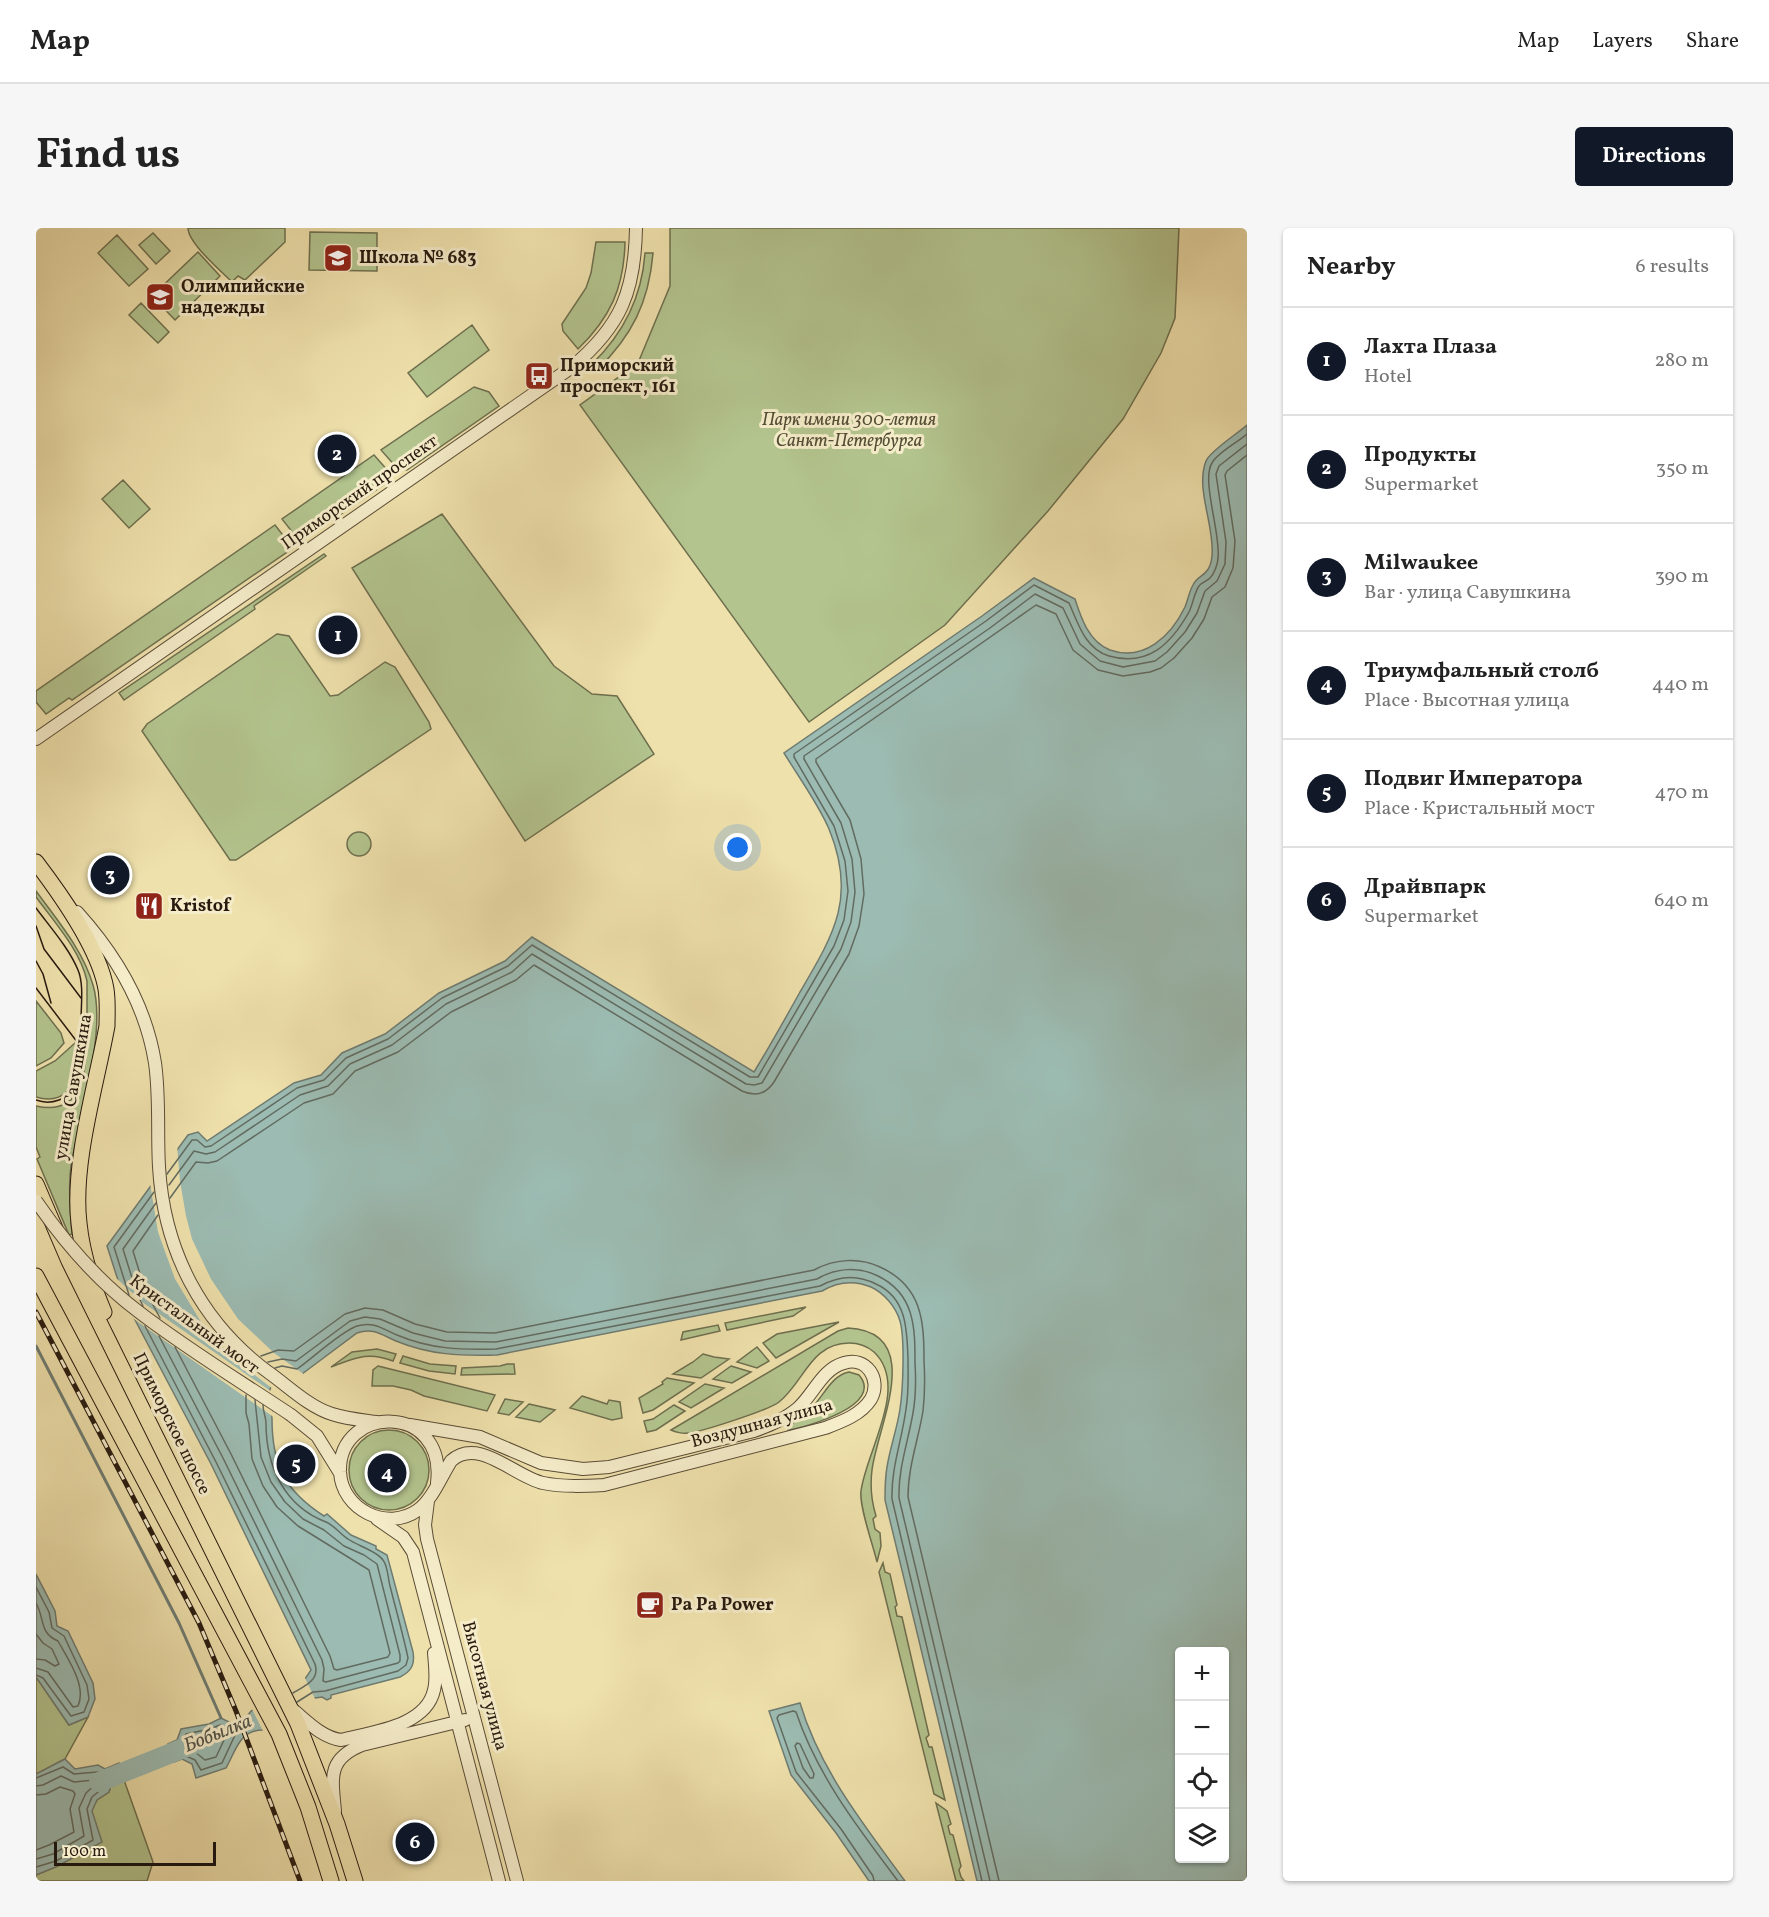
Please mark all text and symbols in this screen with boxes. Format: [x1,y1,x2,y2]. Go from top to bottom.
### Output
text: Map [30,22,90,61]
text: Map [1517,27,1559,56]
text: Layers [1592,27,1653,56]
text: Share [1686,27,1739,56]
text: Find us [36,127,180,186]
button: Directions [1575,127,1733,186]
school or university icon: Школа № 683 [322,242,354,274]
place label: Школа № 683 [359,246,476,271]
text: Nearby [1307,249,1396,285]
text: 6 results [1636,253,1709,281]
place label: Олимпийские надежды [181,275,305,321]
school or university icon: Олимпийские надежды [144,281,176,313]
text: Лахта Плаза [1364,332,1497,363]
text: 1 [1322,347,1331,375]
text: 280 m [1654,347,1709,375]
place label: Приморский проспект, 161 [560,354,676,400]
bus stop icon: Приморский проспект, 161 [523,360,555,392]
text: Hotel [1364,363,1412,391]
park label: Парк имени 300-летия Санкт-Петербурга [762,408,936,454]
street label: Приморский проспект [277,429,443,557]
pin: 2 [318,432,356,476]
text: Продукты [1364,440,1476,471]
text: 2 [1321,455,1332,483]
text: 350 m [1656,455,1709,483]
text: Supermarket [1364,471,1479,499]
text: Milwaukee [1364,548,1478,579]
text: 3 [1321,563,1332,591]
text: 390 m [1655,563,1709,591]
text: Bar · улица Савушкина [1364,579,1571,607]
pin: 1 [318,612,358,658]
text: Триумфальный столб [1364,656,1599,687]
text: 4 [1320,671,1333,699]
text: 440 m [1652,671,1709,699]
text: Place · Высотная улица [1364,687,1570,715]
text: Подвиг Императора [1364,764,1583,795]
text: 5 [1322,779,1331,807]
text: 470 m [1654,779,1709,807]
text: Place · Кристальный мост [1364,795,1595,823]
your location [723,833,752,862]
pin: 3 [90,852,130,898]
text: Драйвпарк [1364,872,1486,903]
text: 6 [1321,887,1332,915]
text: 640 m [1654,887,1709,915]
restaurant icon: Kristof [133,890,165,922]
place label: Kristof [170,894,232,919]
text: Supermarket [1364,903,1479,931]
street label: улица Савушкина [49,1012,99,1162]
street label: Кристальный мост [124,1269,264,1381]
street label: Приморское шоссе [126,1349,216,1499]
street label: Воздушная улица [688,1393,836,1455]
pin: 5 [276,1442,316,1486]
pin: 4 [368,1450,406,1496]
cafe icon: Pa Pa Power [634,1589,666,1621]
place label: Pa Pa Power [671,1593,774,1618]
street label: Высотная улица [455,1619,513,1753]
map controls [1175,1647,1229,1863]
button: + [1175,1647,1229,1701]
button: − [1175,1701,1229,1755]
water label: Бобылка [180,1708,256,1760]
button: locate [1175,1755,1229,1809]
button: layers [1175,1809,1229,1863]
pin: 6 [396,1820,434,1864]
scale bar [54,1839,216,1866]
text: 100 m [63,1841,106,1863]

